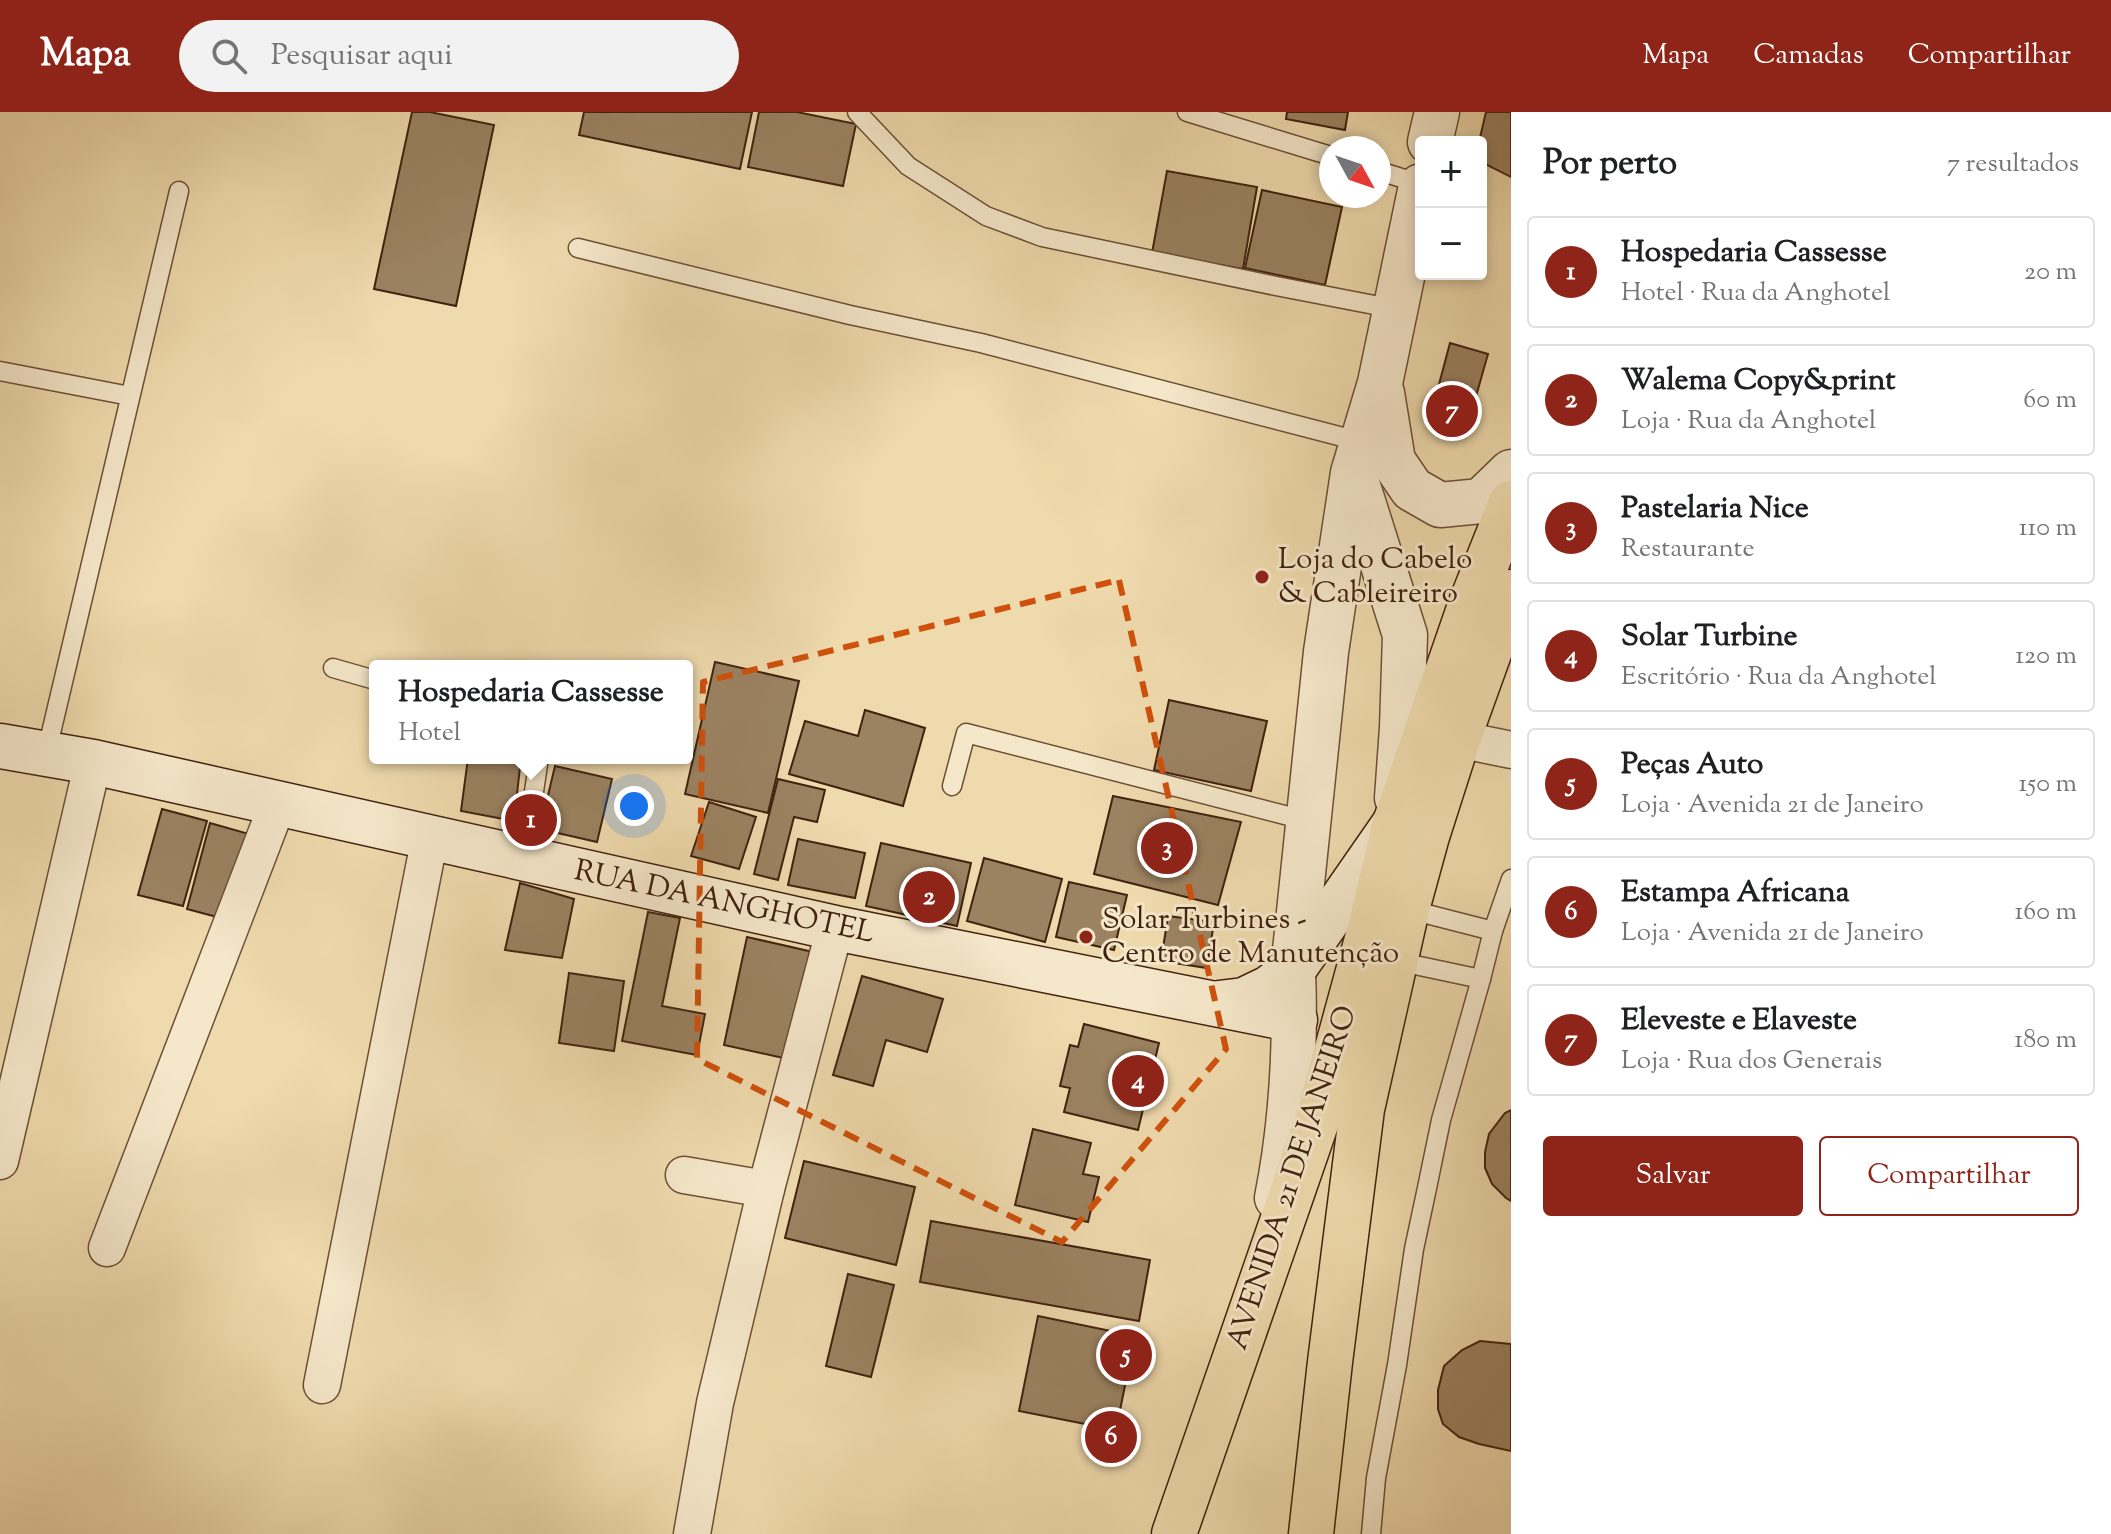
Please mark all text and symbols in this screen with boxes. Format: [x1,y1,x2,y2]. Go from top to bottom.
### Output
search box [179,20,739,92]
text: Mapa [40,29,131,83]
icon: search [207,34,251,78]
text: Pesquisar aqui [271,35,453,78]
text: Mapa [1642,36,1709,76]
text: Camadas [1753,36,1864,76]
text: Compartilhar [1908,36,2071,76]
north arrow [1319,136,1391,208]
map controls [1415,136,1487,280]
button: + [1415,136,1487,208]
text: Por perto [1543,140,1677,189]
text: 7 resultados [1947,146,2079,183]
button: − [1415,208,1487,280]
text: Hospedaria Cassesse [1621,232,1887,275]
text: 1 [1567,254,1575,291]
text: 20 m [2024,254,2077,291]
text: Hotel · Rua da Anghotel [1621,275,1890,312]
text: Walema Copy&print [1621,360,1895,403]
pin: 7 [1426,381,1478,441]
text: 2 [1565,382,1577,419]
text: 60 m [2023,382,2077,419]
text: Loja · Rua da Anghotel [1621,403,1876,440]
text: Pastelaria Nice [1621,488,1809,531]
text: 3 [1566,510,1576,547]
text: 110 m [2019,510,2077,547]
text: Restaurante [1621,531,1755,568]
place label: Loja do Cabelo & Cableireiro [1278,539,1472,616]
marker: Loja do Cabelo & Cableireiro [1253,568,1271,586]
text: Solar Turbine [1621,616,1798,659]
text: 4 [1564,638,1578,675]
text: 120 m [2015,638,2077,675]
text: Escritório · Rua da Anghotel [1621,659,1936,696]
popup [369,660,693,764]
text: Hospedaria Cassesse [398,672,664,715]
text: Hotel [398,715,461,752]
text: Peças Auto [1621,744,1763,787]
text: 5 [1567,766,1575,803]
text: 150 m [2018,766,2077,803]
your location [614,786,654,826]
text: Loja · Avenida 21 de Janeiro [1621,787,1924,824]
pin: 1 [505,790,557,850]
pin: 3 [1141,818,1193,878]
street label: RUA DA ANGHOTEL [570,850,878,956]
pin: 2 [903,867,955,927]
text: Estampa Africana [1621,872,1850,915]
text: 6 [1565,894,1577,931]
text: 160 m [2014,894,2077,931]
place label: Solar Turbines - Centro de Manutenção [1102,899,1399,976]
text: Loja · Avenida 21 de Janeiro [1621,915,1924,952]
marker: Solar Turbines - Centro de Manutenção [1077,928,1095,946]
street label: AVENIDA 21 DE JANEIRO [1217,1000,1369,1356]
text: Eleveste e Elaveste [1621,1000,1857,1043]
text: 7 [1564,1022,1578,1059]
text: 180 m [2014,1022,2077,1059]
text: Loja · Rua dos Generais [1621,1043,1882,1080]
pin: 4 [1112,1051,1164,1111]
button: Salvar [1543,1136,1803,1216]
button: Compartilhar [1819,1136,2079,1216]
pin: 5 [1100,1325,1152,1385]
pin: 6 [1085,1407,1137,1467]

